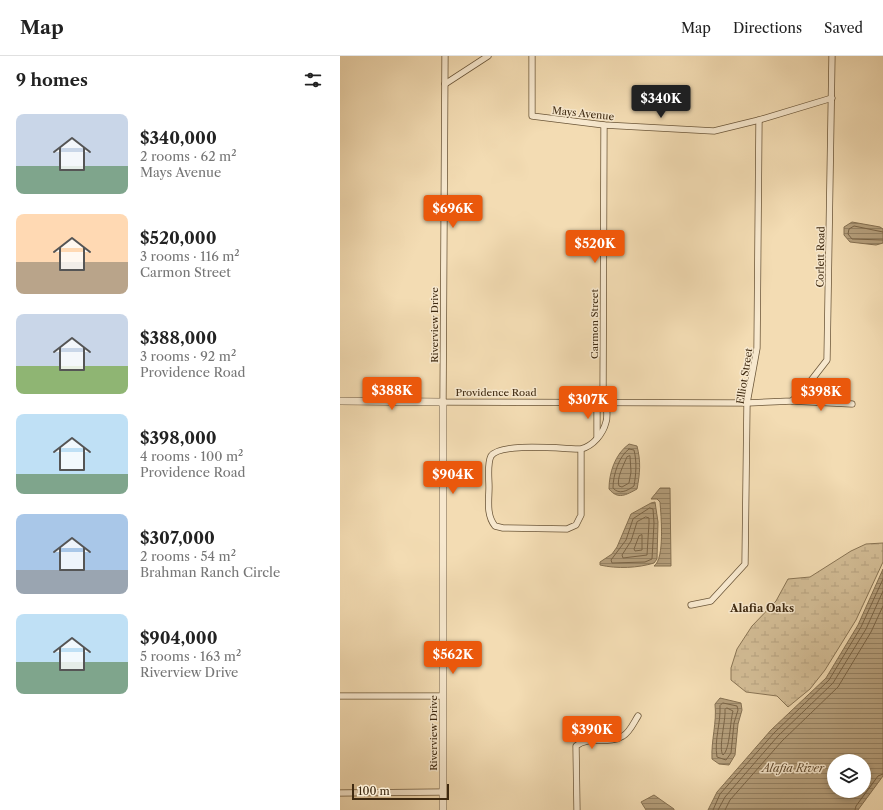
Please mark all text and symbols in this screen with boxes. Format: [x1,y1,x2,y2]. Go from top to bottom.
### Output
text: Map [20,16,64,39]
text: Map [681,19,711,37]
text: Directions [733,19,802,37]
text: Saved [824,19,863,37]
icon: filters [302,69,324,91]
text: 9 homes [16,70,88,90]
pin: $340K [633,85,689,119]
text: $340K [641,90,681,106]
street label: Mays Avenue [551,104,615,123]
text: $340,000 [140,128,217,148]
icon: home [48,130,96,178]
text: 2 rooms · 62 m² [140,148,237,164]
text: Mays Avenue [140,164,221,180]
pin: $696K [425,195,481,229]
text: $696K [433,200,473,216]
street label: Corlett Road [813,226,828,288]
text: $520,000 [140,228,217,248]
icon: home [48,230,96,278]
pin: $520K [567,230,623,264]
text: $520K [575,235,615,251]
text: 3 rooms · 116 m² [140,248,240,264]
text: Carmon Street [140,264,231,280]
street label: Riverview Drive [428,287,441,363]
street label: Carmon Street [588,289,601,359]
text: $388,000 [140,328,217,348]
icon: home [48,330,96,378]
street label: Elliot Street [734,347,755,405]
text: 3 rooms · 92 m² [140,348,236,364]
text: Providence Road [140,364,246,380]
pin: $388K [364,377,420,411]
pin: $398K [793,378,849,412]
text: $388K [372,382,413,398]
text: $398K [801,383,841,399]
street label: Providence Road [455,386,537,399]
pin: $307K [560,386,616,420]
text: $307K [568,391,608,407]
text: $398,000 [140,428,217,448]
icon: home [48,430,96,478]
text: 4 rooms · 100 m² [140,448,243,464]
pin: $904K [425,461,481,495]
text: Providence Road [140,464,246,480]
text: $904K [432,466,474,482]
text: $307,000 [140,528,215,548]
icon: home [48,530,96,578]
text: 2 rooms · 54 m² [140,548,236,564]
text: Brahman Ranch Circle [140,564,280,580]
district label: Alafia Oaks [729,601,794,615]
text: $904,000 [140,628,218,648]
icon: home [48,630,96,678]
pin: $562K [425,641,481,675]
text: $562K [433,646,473,662]
text: 5 rooms · 163 m² [140,648,241,664]
text: Riverview Drive [140,664,238,680]
street label: Riverview Drive [427,695,440,771]
pin: $390K [564,716,620,750]
text: $390K [571,721,613,737]
map controls [827,754,871,798]
button: layers [827,754,871,798]
water label: Alafia River [760,761,825,775]
scale bar [352,782,449,801]
text: 100 m [358,784,390,798]

